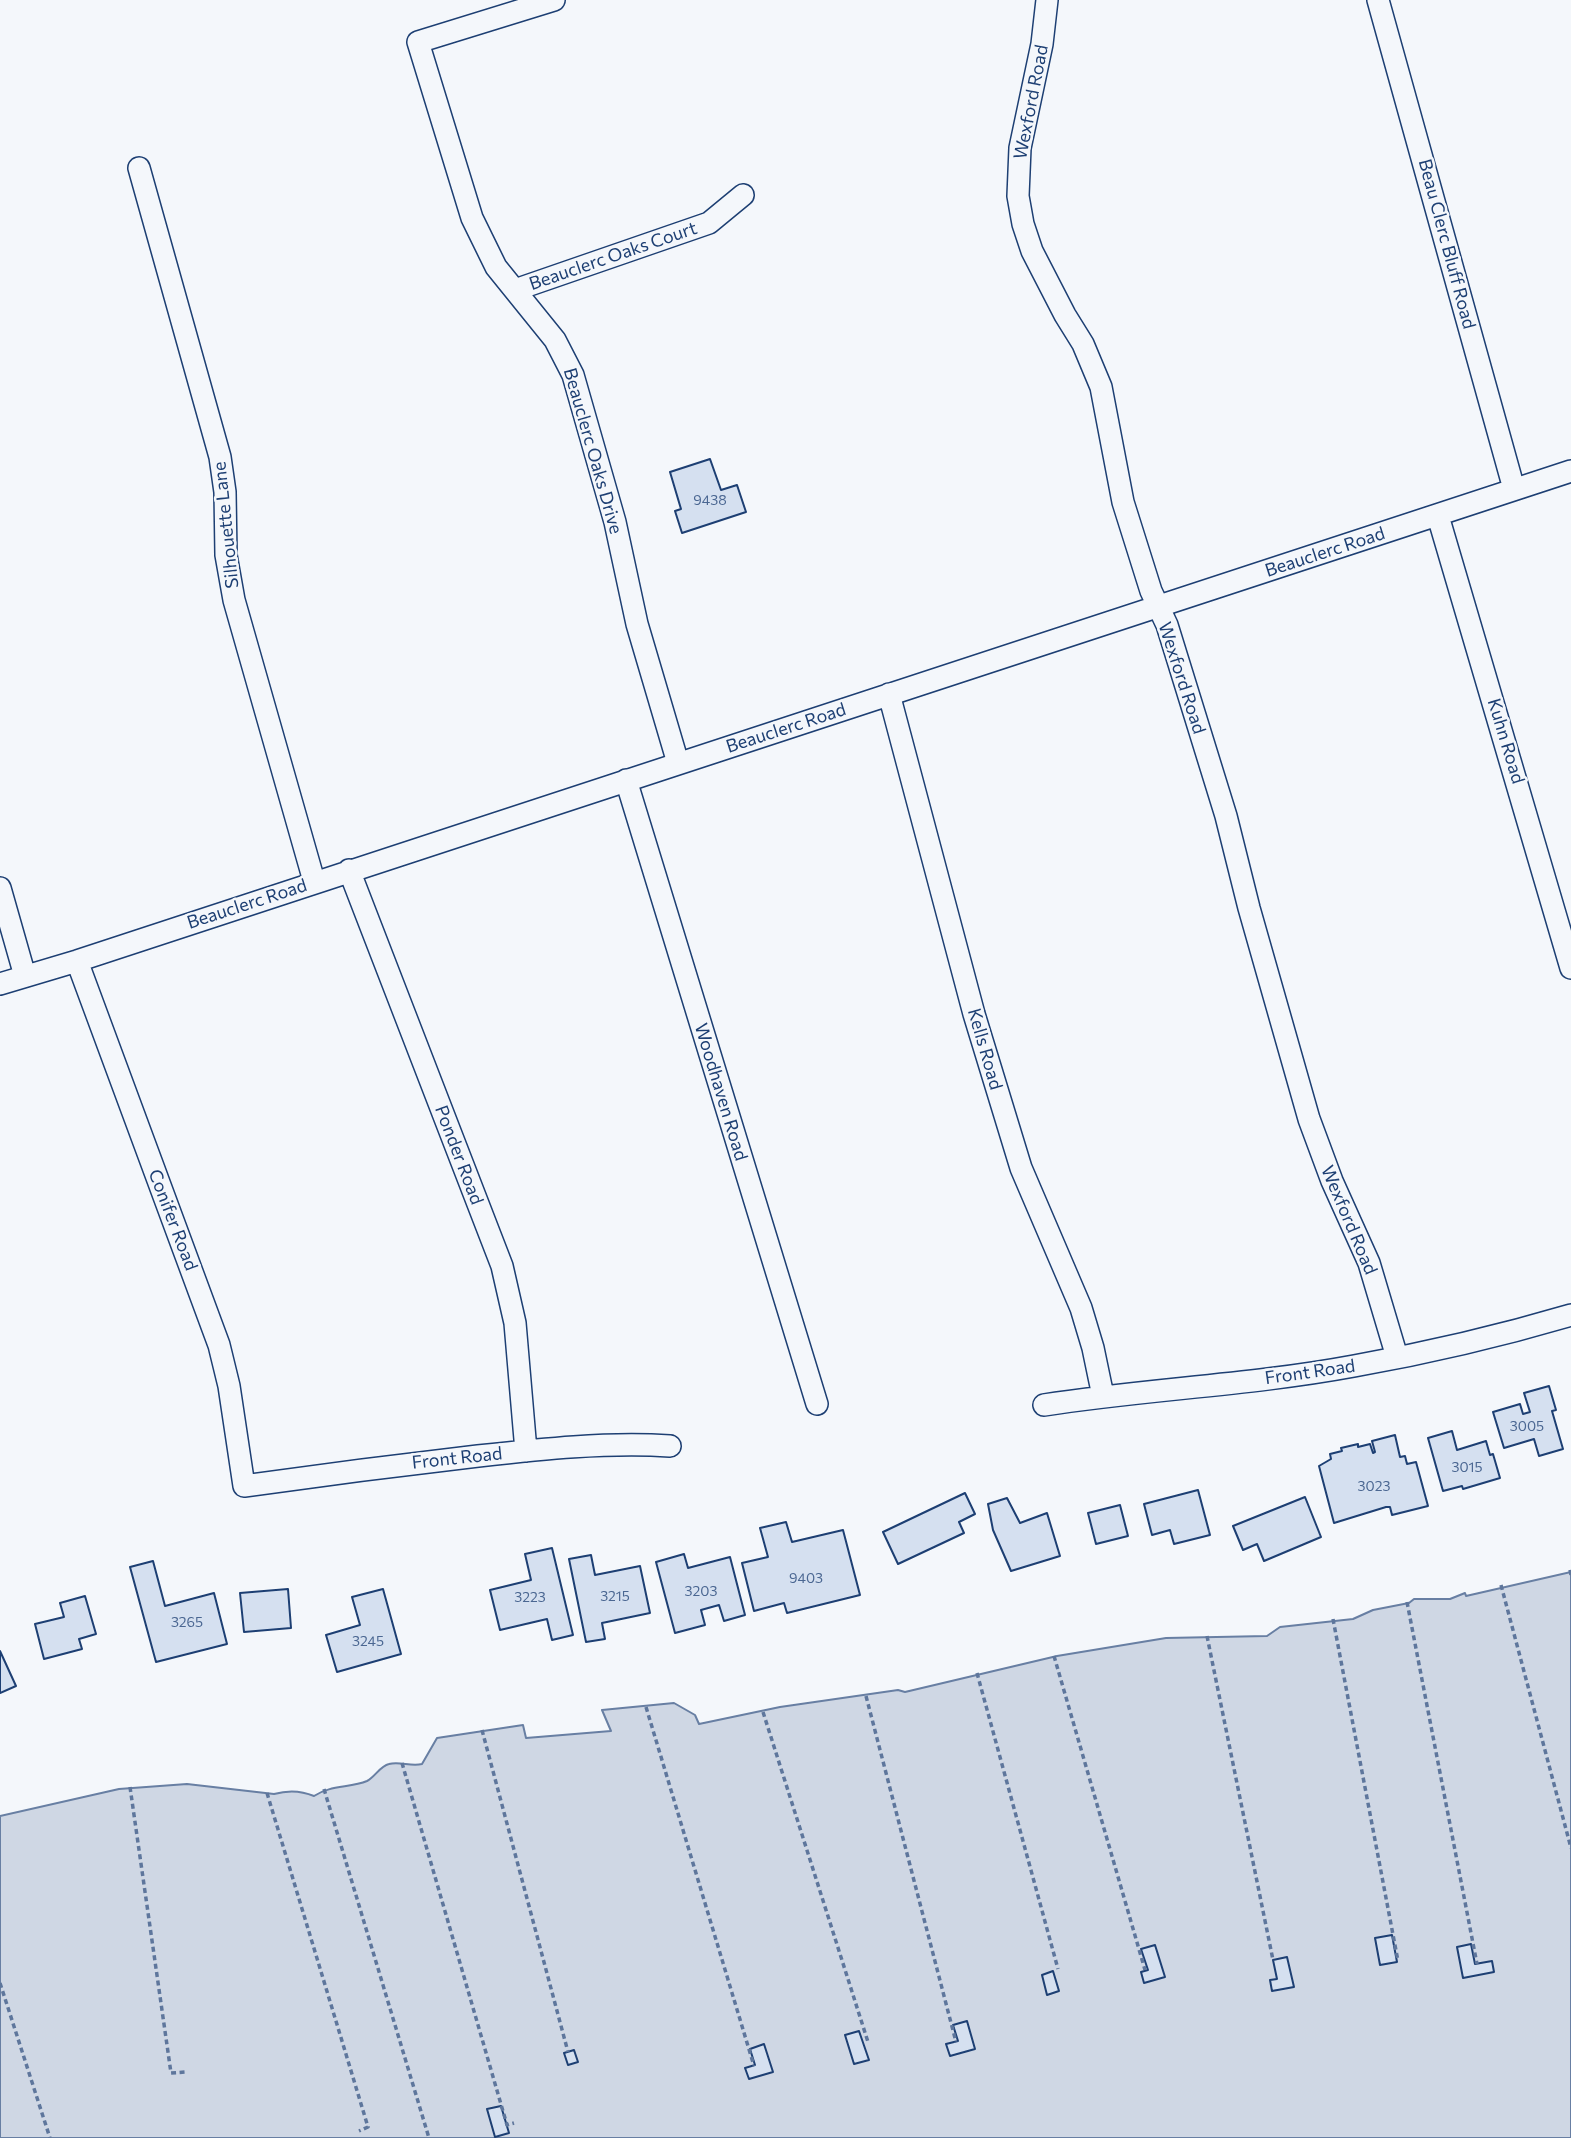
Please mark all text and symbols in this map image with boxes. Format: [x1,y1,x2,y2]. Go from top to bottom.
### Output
street label: Wexford Road [1009,43,1053,161]
street label: Beau Clerc Bluff Road [1414,157,1480,331]
street label: Beauclerc Oaks Court [526,217,700,295]
street label: Beauclerc Oaks Drive [559,365,627,537]
street label: Silhouette Lane [209,461,243,589]
house number: 9438 [693,492,727,508]
street label: Beauclerc Road [1262,522,1388,582]
street label: Wexford Road [1154,619,1210,737]
street label: Kuhn Road [1483,696,1529,786]
street label: Beauclerc Road [723,698,849,758]
street label: Beauclerc Road [184,874,310,934]
street label: Kells Road [963,1006,1007,1092]
street label: Woodhaven Road [690,1021,752,1163]
street label: Ponder Road [430,1102,488,1208]
street label: Wexford Road [1316,1162,1382,1278]
street label: Conifer Road [144,1166,202,1274]
street label: Front Road [1264,1355,1356,1389]
house number: 3005 [1510,1418,1544,1434]
street label: Front Road [411,1443,503,1473]
house number: 3015 [1451,1459,1483,1475]
house number: 3023 [1358,1478,1390,1494]
house number: 9403 [789,1570,823,1586]
house number: 3203 [685,1583,717,1599]
house number: 3215 [600,1588,630,1604]
house number: 3223 [514,1589,546,1605]
house number: 3265 [171,1614,203,1630]
house number: 3245 [352,1633,384,1649]

